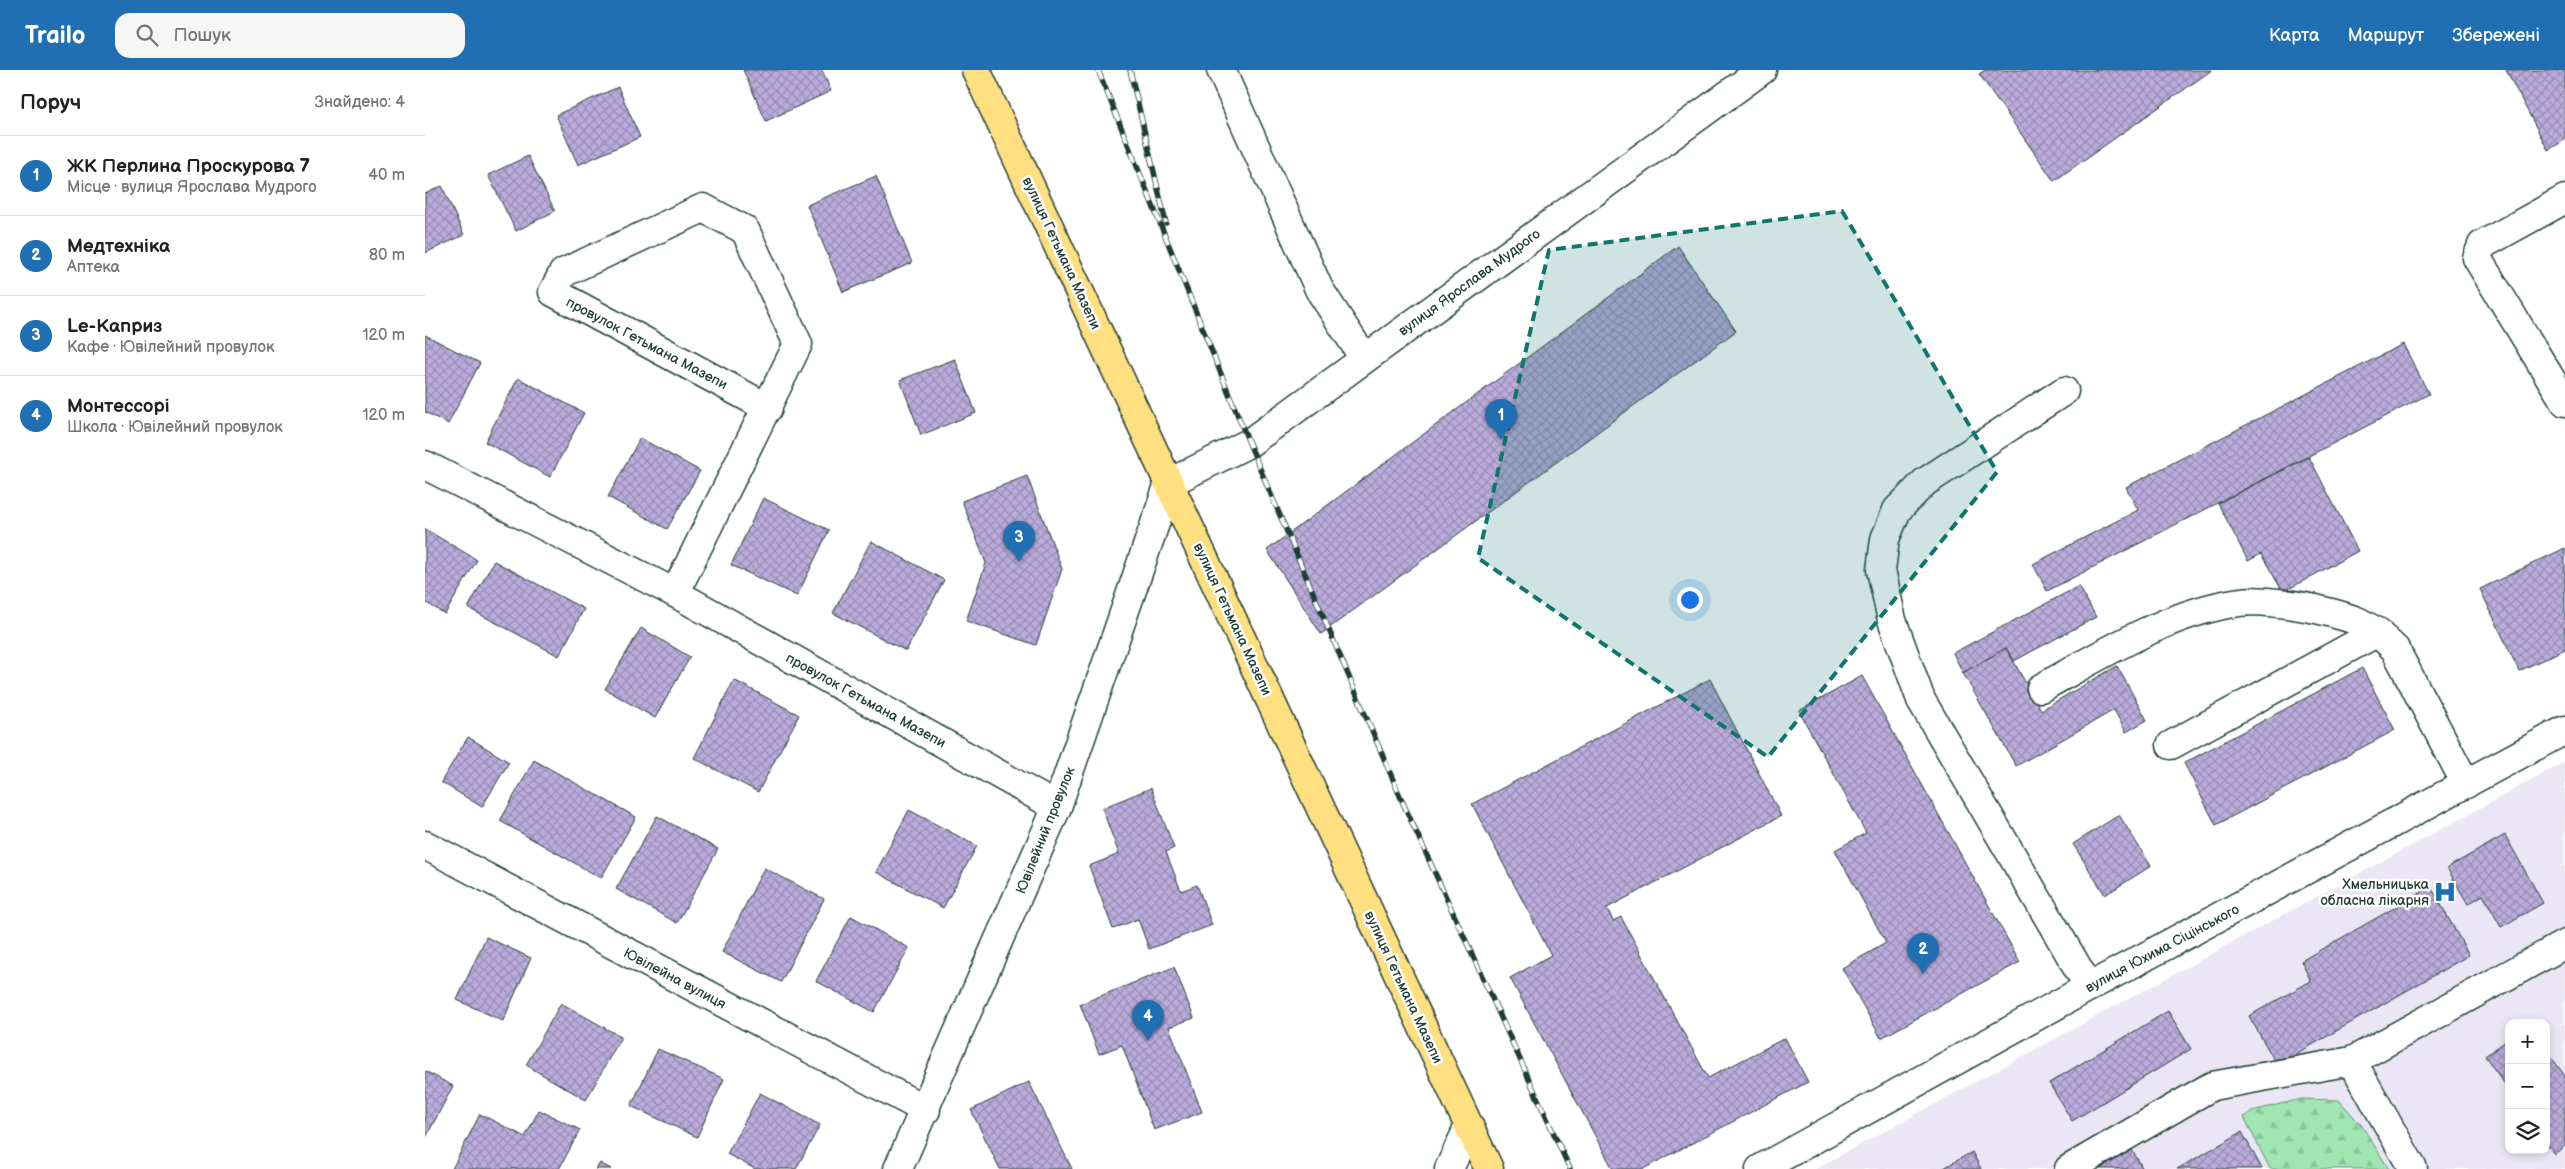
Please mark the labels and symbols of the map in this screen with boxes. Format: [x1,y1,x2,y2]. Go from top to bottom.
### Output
street label: вулиця Гетьмана Мазепи [1019,174,1104,332]
street label: вулиця Ярослава Мудрого [1395,225,1544,340]
street label: провулок Гетьмана Мазепи [563,294,730,393]
pin: 1 [1485,399,1517,440]
pin: 3 [1003,521,1035,562]
street label: вулиця Гетьмана Мазепи [1190,540,1275,698]
your location [1677,587,1703,613]
street label: провулок Гетьмана Мазепи [783,649,949,752]
street label: Ювілейний провулок [1012,764,1079,896]
place label: Хмельницька обласна лікарня [2320,876,2430,909]
hospital icon: Хмельницька обласна лікарня [2432,879,2458,905]
street label: вулиця Юхима Сіцінського [2082,901,2242,996]
street label: вулиця Гетьмана Мазепи [1361,908,1446,1066]
pin: 2 [1907,933,1939,974]
street label: Ювілейна вулиця [621,944,729,1013]
pin: 4 [1132,1000,1164,1041]

